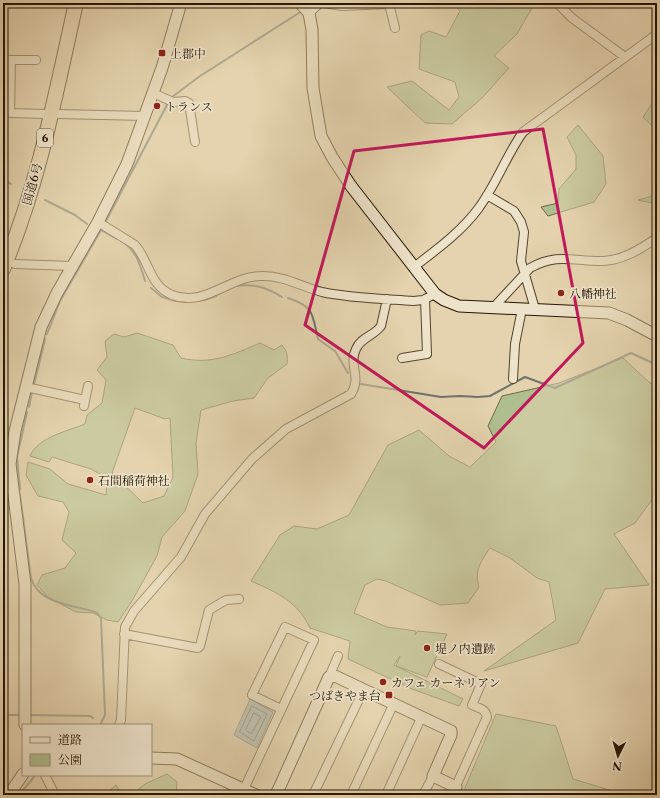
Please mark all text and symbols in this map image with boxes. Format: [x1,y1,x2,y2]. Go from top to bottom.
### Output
place label: 上郡中 [170,46,206,61]
marker: 上郡中 [157,48,167,58]
place label: トランス [165,99,213,114]
marker: トランス [152,101,162,111]
road number: 6 [37,129,53,147]
street label: 国道6号 [19,161,45,207]
place label: 八幡神社 [569,286,617,301]
marker: 八幡神社 [556,288,566,298]
place label: 石間稲荷神社 [98,473,170,488]
marker: 石間稲荷神社 [85,475,95,485]
place label: 堤ノ内遺跡 [435,641,495,656]
marker: 堤ノ内遺跡 [422,643,432,653]
place label: カフェ カーネリアン [391,675,501,690]
marker: カフェ カーネリアン [378,677,388,687]
place label: つばきやま台 [309,688,381,703]
marker: つばきやま台 [384,690,394,700]
legend [22,724,152,776]
text: 道路 [58,732,82,747]
north arrow [598,736,638,776]
text: 公園 [58,752,82,767]
text: N [611,759,623,773]

